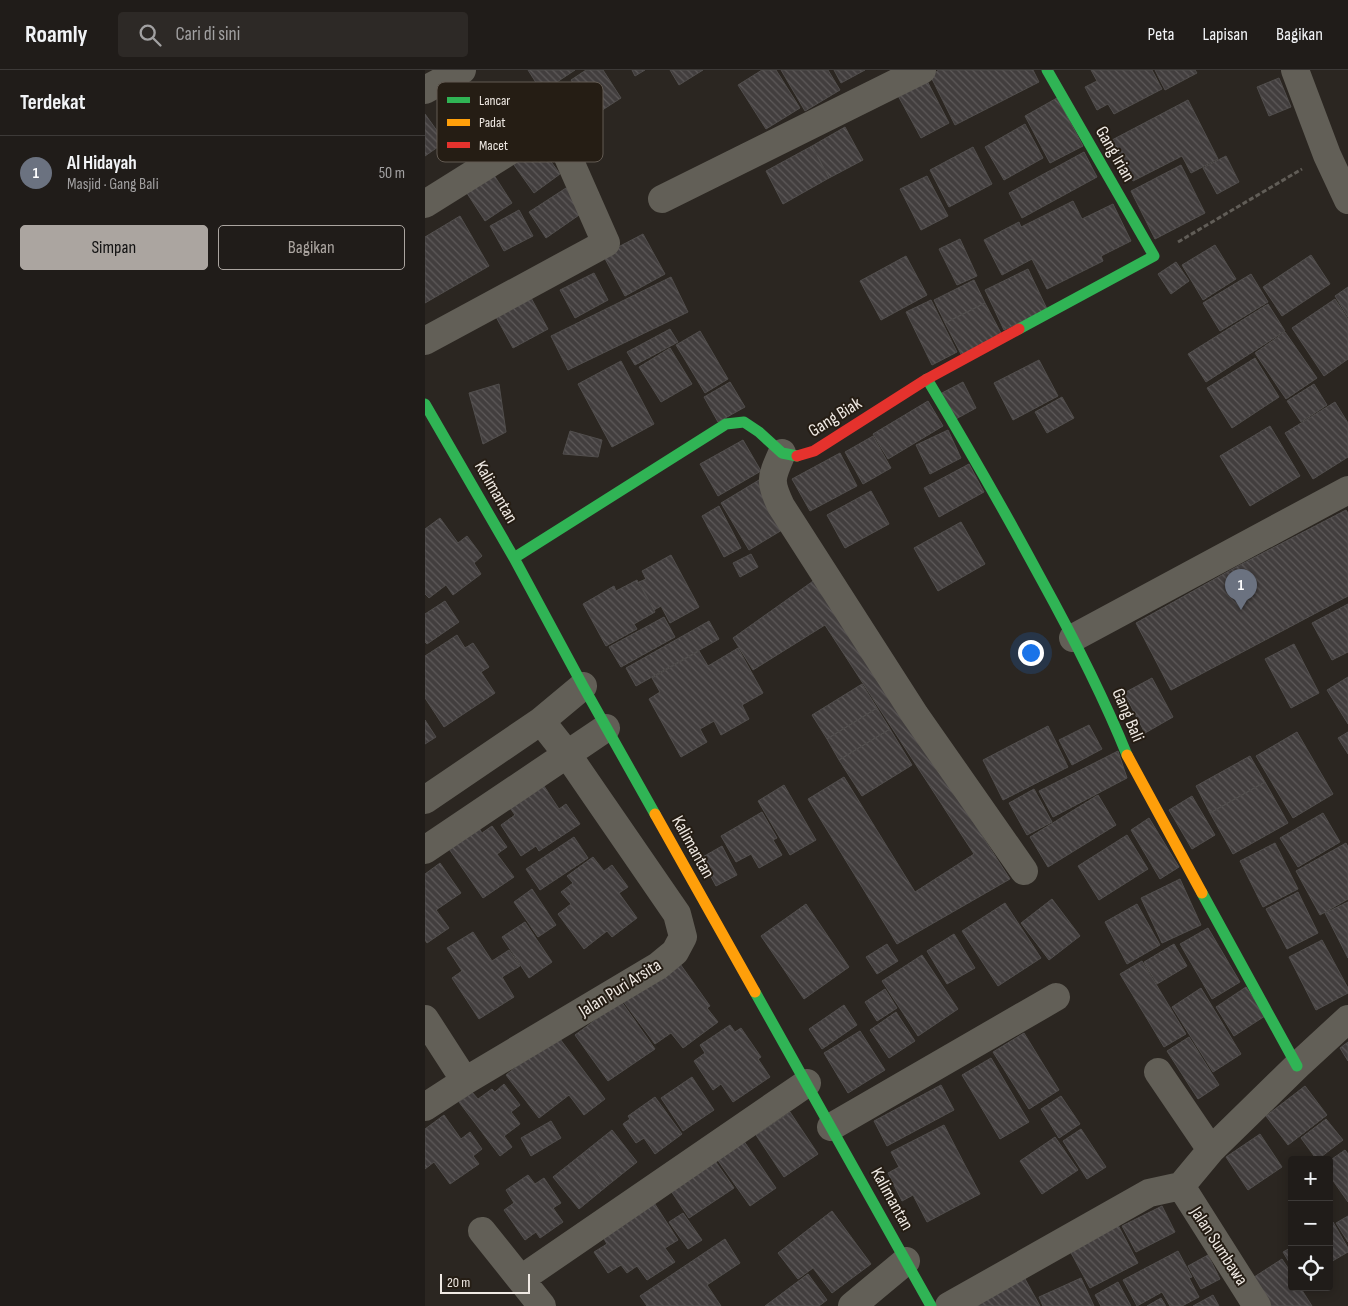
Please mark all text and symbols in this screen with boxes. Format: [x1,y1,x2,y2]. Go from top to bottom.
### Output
search box [118,12,468,57]
text: Roamly [25,20,88,49]
icon: search [136,21,164,49]
text: Cari di sini [176,23,240,46]
text: Peta [1147,24,1175,45]
text: Lapisan [1203,24,1248,45]
text: Bagikan [1276,24,1323,45]
legend [437,82,603,162]
text: Terdekat [20,90,86,115]
text: Lancar [479,92,510,109]
text: Padat [479,114,506,131]
street label: Gang Irian [1091,123,1139,185]
text: Macet [479,137,508,154]
text: Al Hidayah [67,152,137,175]
text: 1 [33,164,39,183]
text: 50 m [379,164,405,183]
text: Masjid · Gang Bali [67,175,159,194]
button: Simpan [20,225,208,270]
button: Bagikan [218,225,405,270]
street label: Gang Biak [805,392,866,441]
street label: Kalimantan [470,457,522,527]
pin: 1 [1225,569,1257,610]
your location [1018,640,1044,666]
street label: Gang Bali [1107,685,1149,745]
street label: Kalimantan [667,812,719,882]
street label: Jalan Puri Arsita [574,954,665,1022]
map controls [1288,1156,1333,1291]
button: + [1288,1156,1333,1201]
street label: Kalimantan [866,1164,918,1234]
button: − [1288,1201,1333,1246]
street label: Jalan Sumbawa [1185,1202,1252,1289]
button: locate [1288,1246,1333,1291]
scale bar [440,1271,530,1294]
text: 20 m [447,1274,470,1291]

